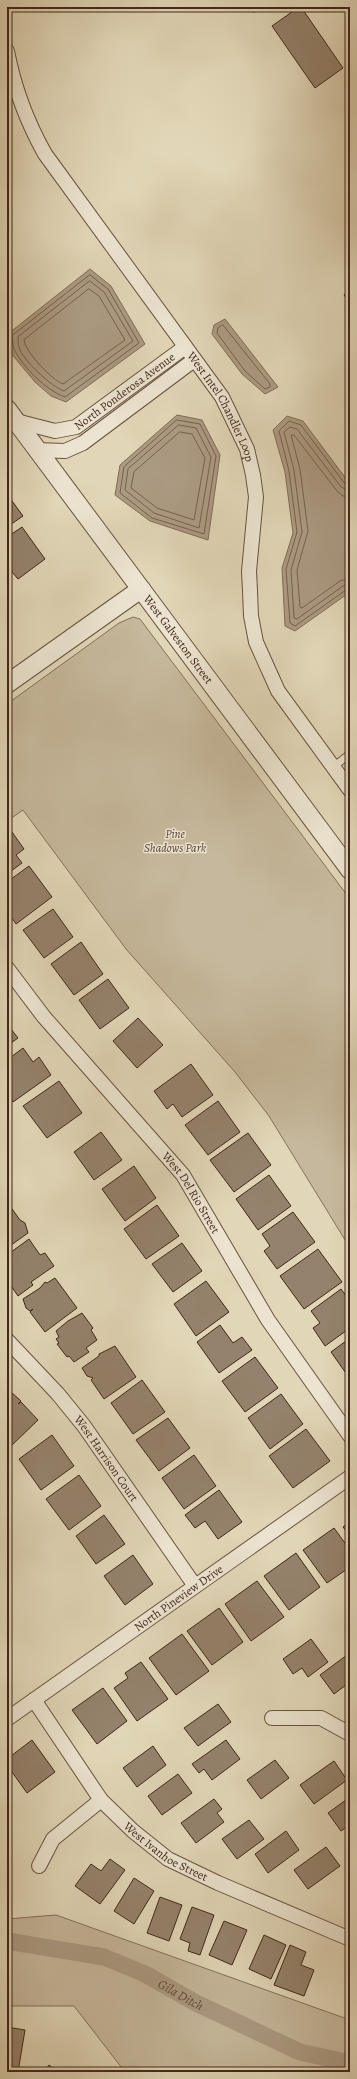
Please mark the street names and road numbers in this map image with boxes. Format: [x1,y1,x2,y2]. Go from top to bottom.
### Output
street label: West Intel Chandler Loop [183,348,258,463]
street label: North Ponderosa Avenue [71,349,178,434]
street label: West Galveston Street [139,591,217,687]
street label: West Del Rio Street [158,1148,224,1236]
street label: West Harrison Court [70,1411,142,1505]
street label: North Pineview Drive [131,1561,226,1635]
street label: West Ivanhoe Street [120,1818,210,1885]

